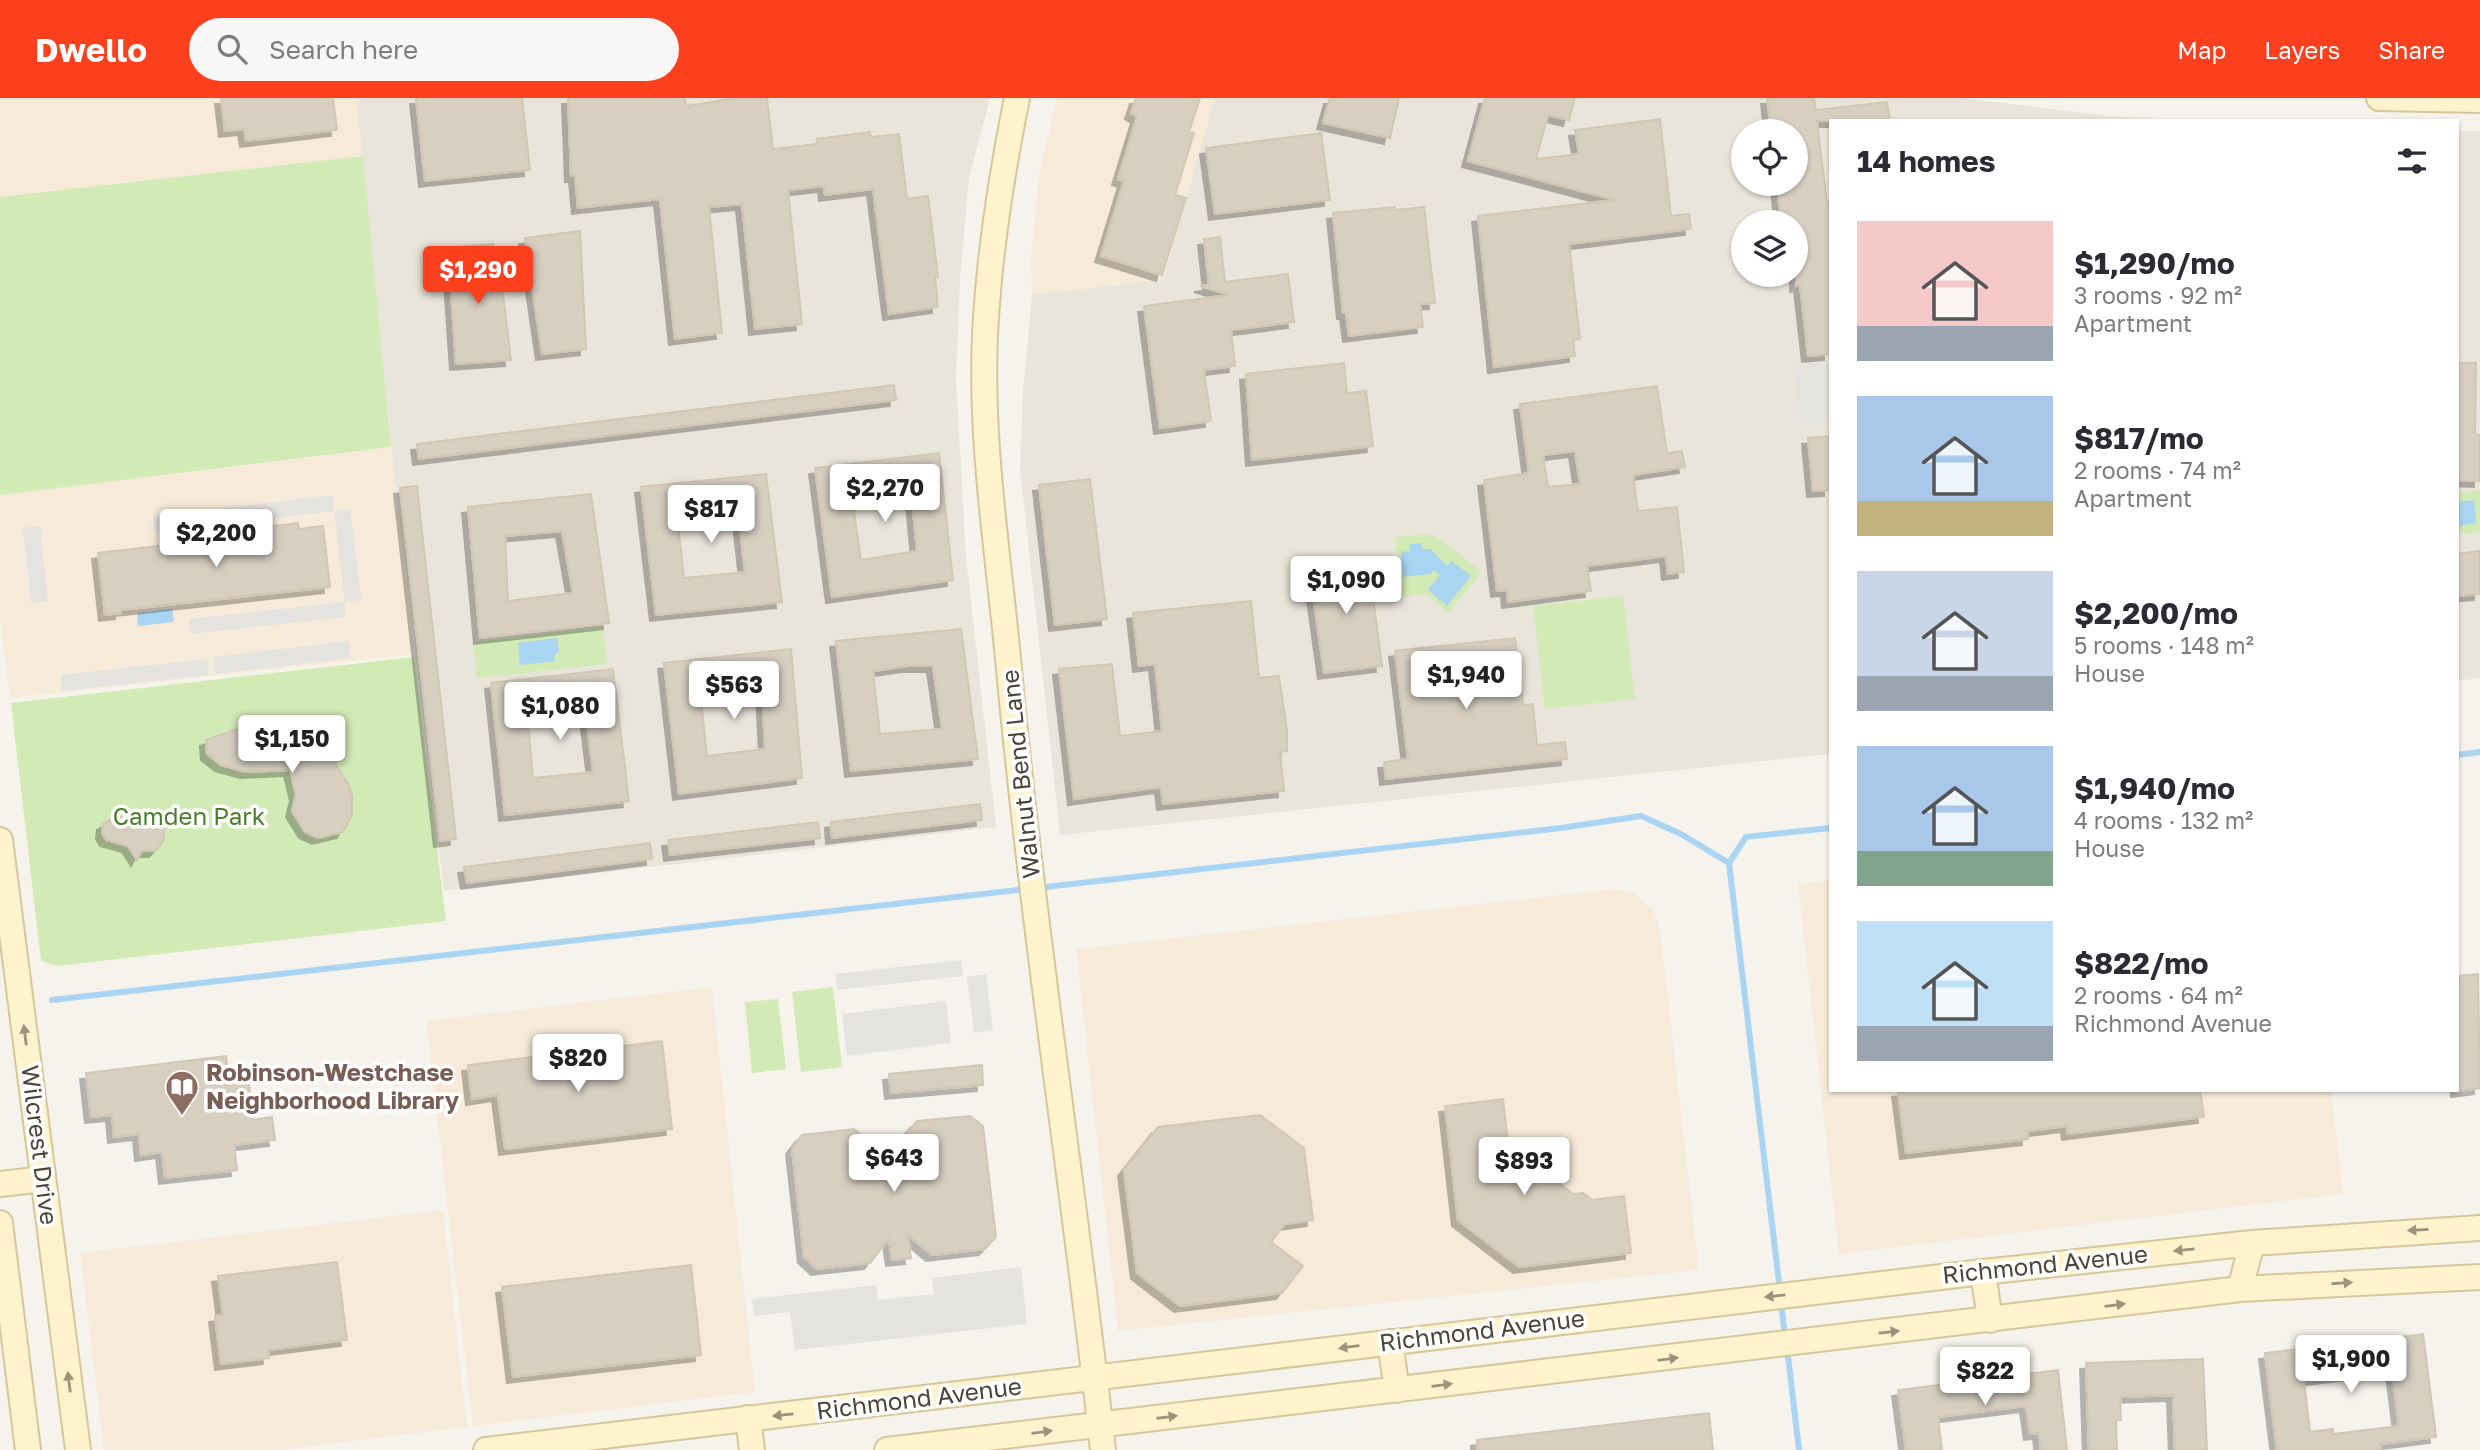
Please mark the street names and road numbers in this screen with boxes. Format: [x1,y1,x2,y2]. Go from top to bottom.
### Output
street label: Walnut Bend Lane [994,668,1045,880]
street label: Wilcrest Drive [16,1063,65,1226]
street label: Richmond Avenue [1941,1238,2149,1289]
street label: Richmond Avenue [1378,1303,1586,1356]
street label: Richmond Avenue [815,1371,1023,1424]

